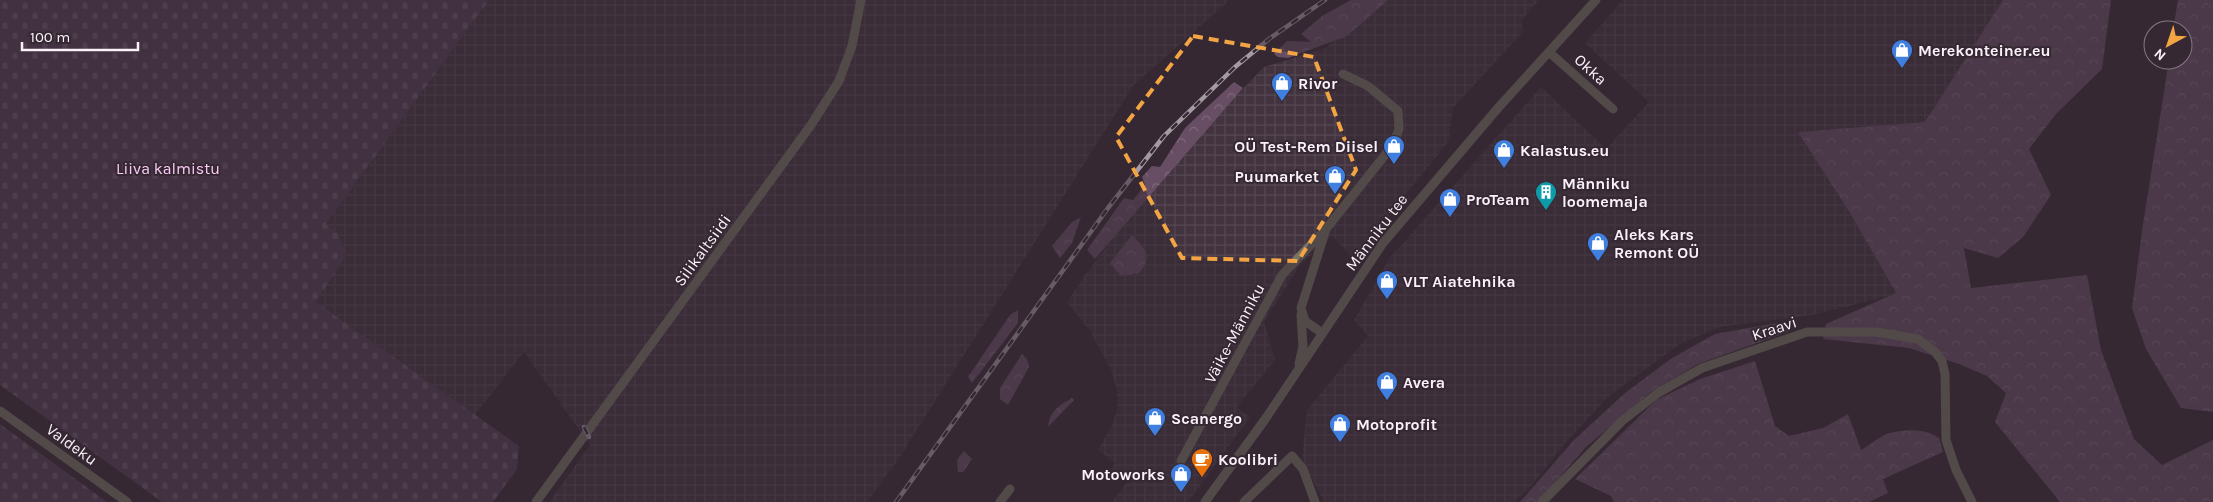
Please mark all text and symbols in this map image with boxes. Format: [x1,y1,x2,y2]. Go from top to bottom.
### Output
scale bar [22,20,139,52]
north arrow [2143,20,2193,70]
text: 100 m [30,28,70,46]
shop icon: Merekonteiner.eu [1890,38,1914,69]
place label: Merekonteiner.eu [1918,41,2050,60]
text: N [2151,45,2169,64]
street label: Okka [1570,50,1611,89]
shop icon: Rivor [1270,71,1294,102]
place label: Rivor [1298,74,1338,93]
shop icon: OÜ Test-Rem Diisel [1382,134,1406,165]
place label: OÜ Test-Rem Diisel [1234,137,1378,156]
shop icon: Kalastus.eu [1492,138,1516,169]
place label: Kalastus.eu [1520,141,1609,160]
park label: Liiva kalmistu [116,159,220,178]
shop icon: Puumarket [1323,164,1347,195]
place label: Puumarket [1235,167,1319,186]
place label: Männiku loomemaja [1562,174,1648,211]
building icon: Männiku loomemaja [1534,180,1558,211]
shop icon: ProTeam [1438,187,1462,218]
street label: Männiku tee [1341,190,1411,275]
place label: ProTeam [1466,190,1530,209]
street label: Silikaltsiidi [670,211,735,290]
place label: Aleks Kars Remont OÜ [1614,225,1699,262]
shop icon: Aleks Kars Remont OÜ [1586,231,1610,262]
shop icon: VLT Aiatehnika [1375,269,1399,300]
place label: VLT Aiatehnika [1403,272,1516,291]
street label: Väike-Männiku [1200,280,1269,386]
street label: Kraavi [1749,312,1799,345]
shop icon: Avera [1375,370,1399,401]
place label: Avera [1403,373,1445,392]
shop icon: Scanergo [1143,406,1167,437]
place label: Scanergo [1171,409,1242,428]
shop icon: Motoprofit [1328,412,1352,443]
place label: Motoprofit [1356,415,1437,434]
street label: Valdeku [43,420,101,469]
cafe icon: Koolibri [1190,447,1214,478]
place label: Koolibri [1218,450,1278,469]
shop icon: Motoworks [1169,462,1193,493]
place label: Motoworks [1081,465,1165,484]

